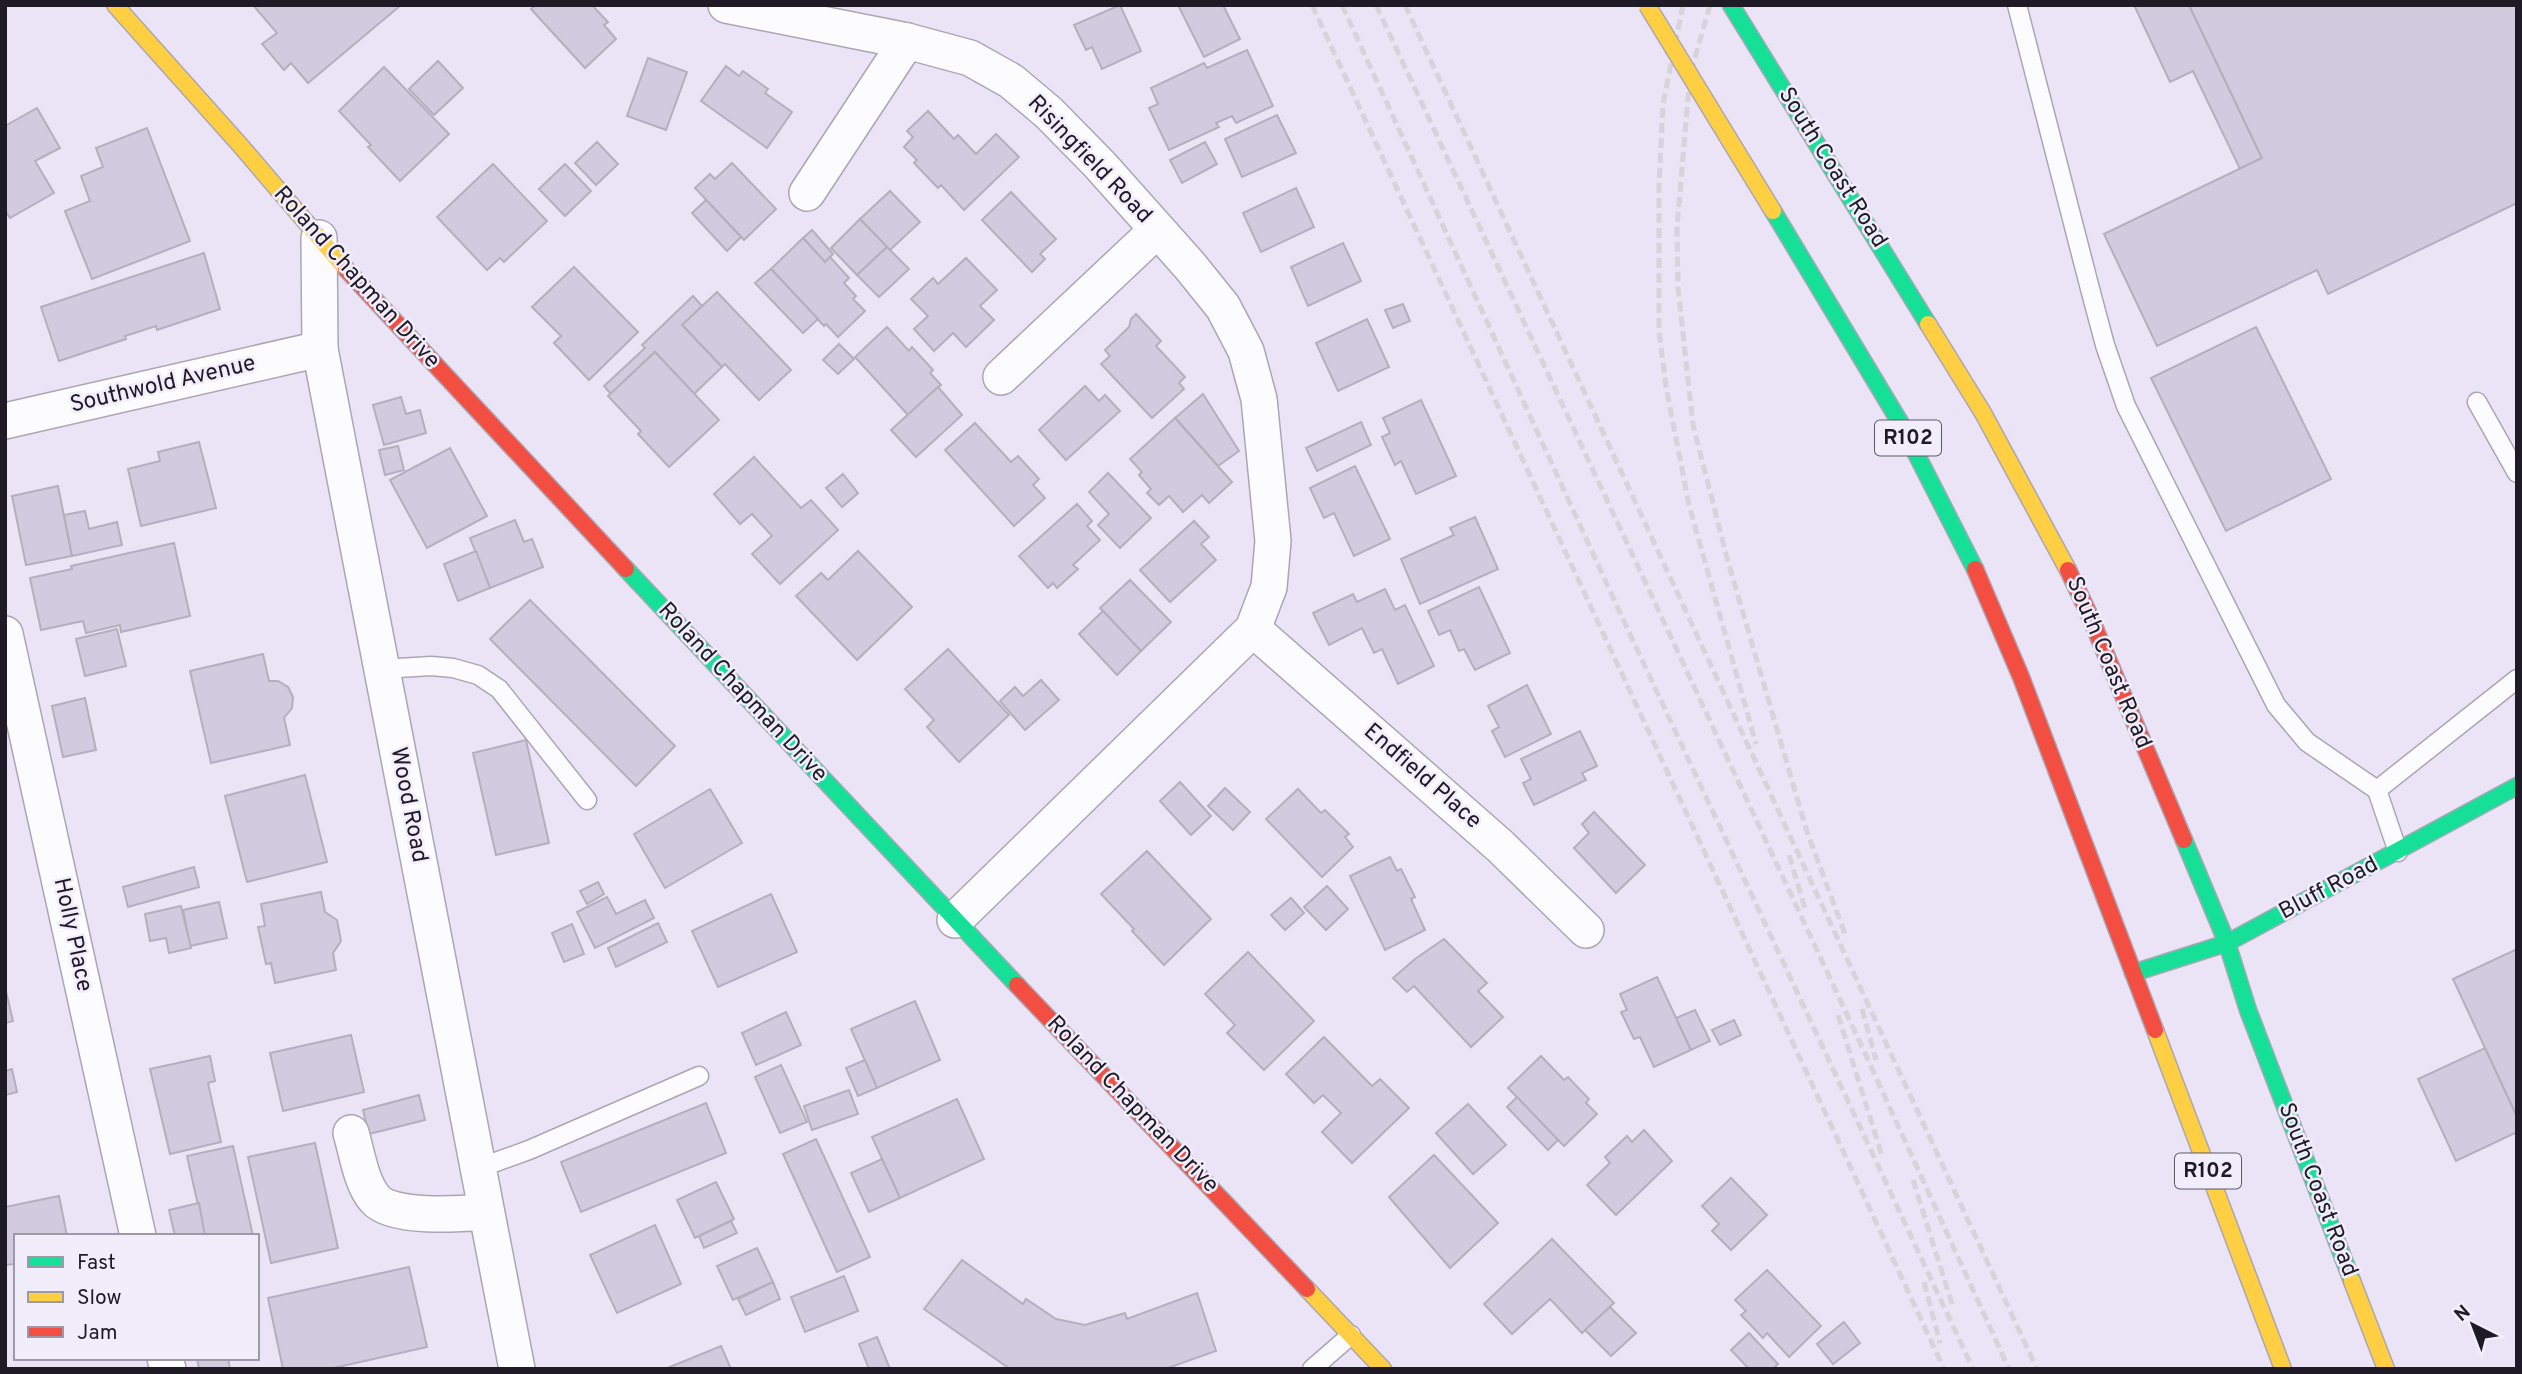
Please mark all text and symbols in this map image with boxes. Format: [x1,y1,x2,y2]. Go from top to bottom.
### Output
street label: South Coast Road [1771,82,1893,254]
street label: Risingfield Road [1020,90,1158,230]
street label: Roland Chapman Drive [266,181,446,375]
street label: Southwold Avenue [67,350,259,420]
road number: R102 [1875,420,1941,456]
street label: South Coast Road [2059,573,2157,753]
street label: Roland Chapman Drive [651,597,833,789]
street label: Endfield Place [1357,718,1487,836]
street label: Wood Road [383,745,433,865]
street label: Bluff Road [2274,851,2384,927]
street label: Holly Place [46,875,98,995]
street label: Roland Chapman Drive [1040,1010,1224,1200]
street label: South Coast Road [2271,1099,2363,1281]
road number: R102 [2175,1154,2241,1188]
legend [14,1234,259,1360]
text: Fast [77,1250,116,1277]
text: Slow [77,1285,122,1312]
north arrow [2438,1290,2508,1360]
text: N [2450,1300,2476,1327]
text: Jam [77,1320,118,1347]

